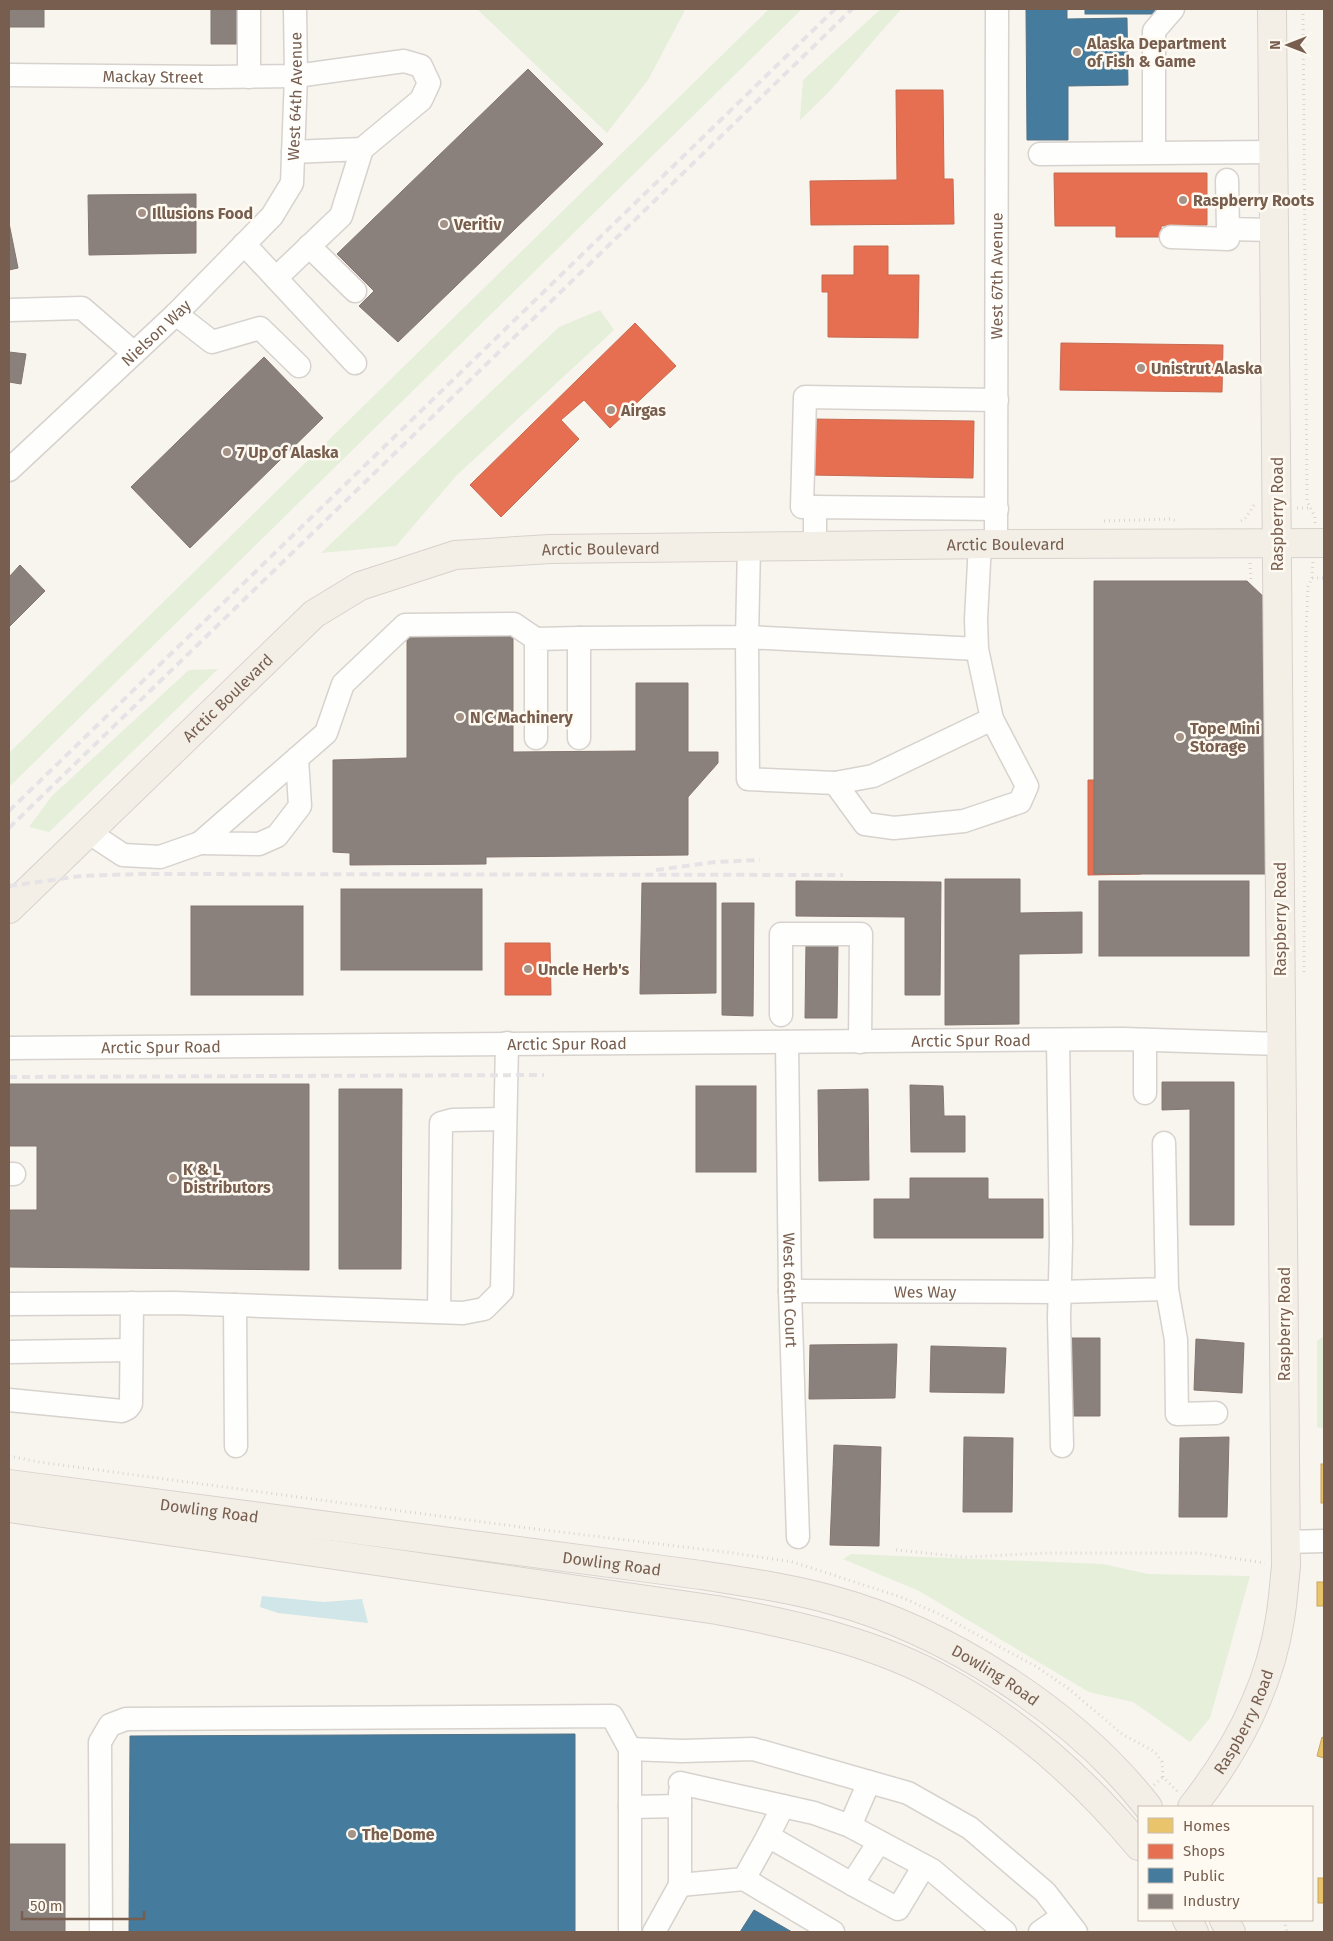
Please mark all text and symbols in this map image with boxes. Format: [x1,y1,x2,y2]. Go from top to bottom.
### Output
north arrow [1263,20,1313,70]
street label: West 64th Avenue [284,32,306,161]
place label: Alaska Department of Fish & Game [1086,34,1227,71]
text: N [1267,40,1284,50]
marker: Alaska Department of Fish & Game [1071,46,1083,58]
street label: Mackay Street [102,67,204,87]
place label: Raspberry Roots [1193,191,1314,210]
marker: Raspberry Roots [1177,194,1189,206]
place label: Illusions Food [152,204,253,223]
marker: Illusions Food [136,207,148,219]
street label: West 67th Avenue [987,212,1007,340]
place label: Veritiv [453,215,502,234]
marker: Veritiv [438,218,450,230]
street label: Nielson Way [117,296,195,370]
place label: Unistrut Alaska [1151,359,1263,378]
marker: Unistrut Alaska [1135,362,1147,374]
place label: Airgas [620,401,666,420]
marker: Airgas [605,404,617,416]
place label: 7 Up of Alaska [237,443,339,462]
marker: 7 Up of Alaska [221,446,233,458]
street label: Raspberry Road [1268,457,1287,571]
street label: Arctic Boulevard [947,535,1065,555]
street label: Arctic Boulevard [541,539,660,560]
street label: Arctic Boulevard [179,650,277,746]
place label: N C Machinery [470,708,574,727]
marker: N C Machinery [454,711,466,723]
place label: Tope Mini Storage [1190,719,1260,756]
marker: Tope Mini Storage [1174,731,1186,743]
street label: Raspberry Road [1271,862,1290,976]
place label: Uncle Herb's [538,960,630,979]
marker: Uncle Herb's [522,963,534,975]
street label: Arctic Spur Road [911,1031,1031,1051]
street label: Arctic Spur Road [507,1034,627,1054]
street label: Arctic Spur Road [101,1037,221,1057]
place label: K & L Distributors [183,1160,271,1197]
marker: K & L Distributors [167,1172,179,1184]
street label: West 66th Court [779,1232,801,1348]
street label: Raspberry Road [1275,1267,1294,1381]
street label: Wes Way [894,1282,956,1302]
street label: Dowling Road [159,1495,260,1527]
street label: Dowling Road [561,1548,662,1580]
street label: Dowling Road [948,1641,1043,1710]
street label: Raspberry Road [1210,1667,1277,1778]
legend [1138,1806,1313,1921]
text: Homes [1183,1817,1230,1835]
place label: The Dome [362,1825,435,1844]
marker: The Dome [346,1828,358,1840]
text: Shops [1183,1842,1225,1860]
text: Public [1183,1867,1225,1885]
scale bar [22,1888,145,1920]
text: Industry [1183,1892,1240,1910]
text: 50 m [30,1897,63,1915]

